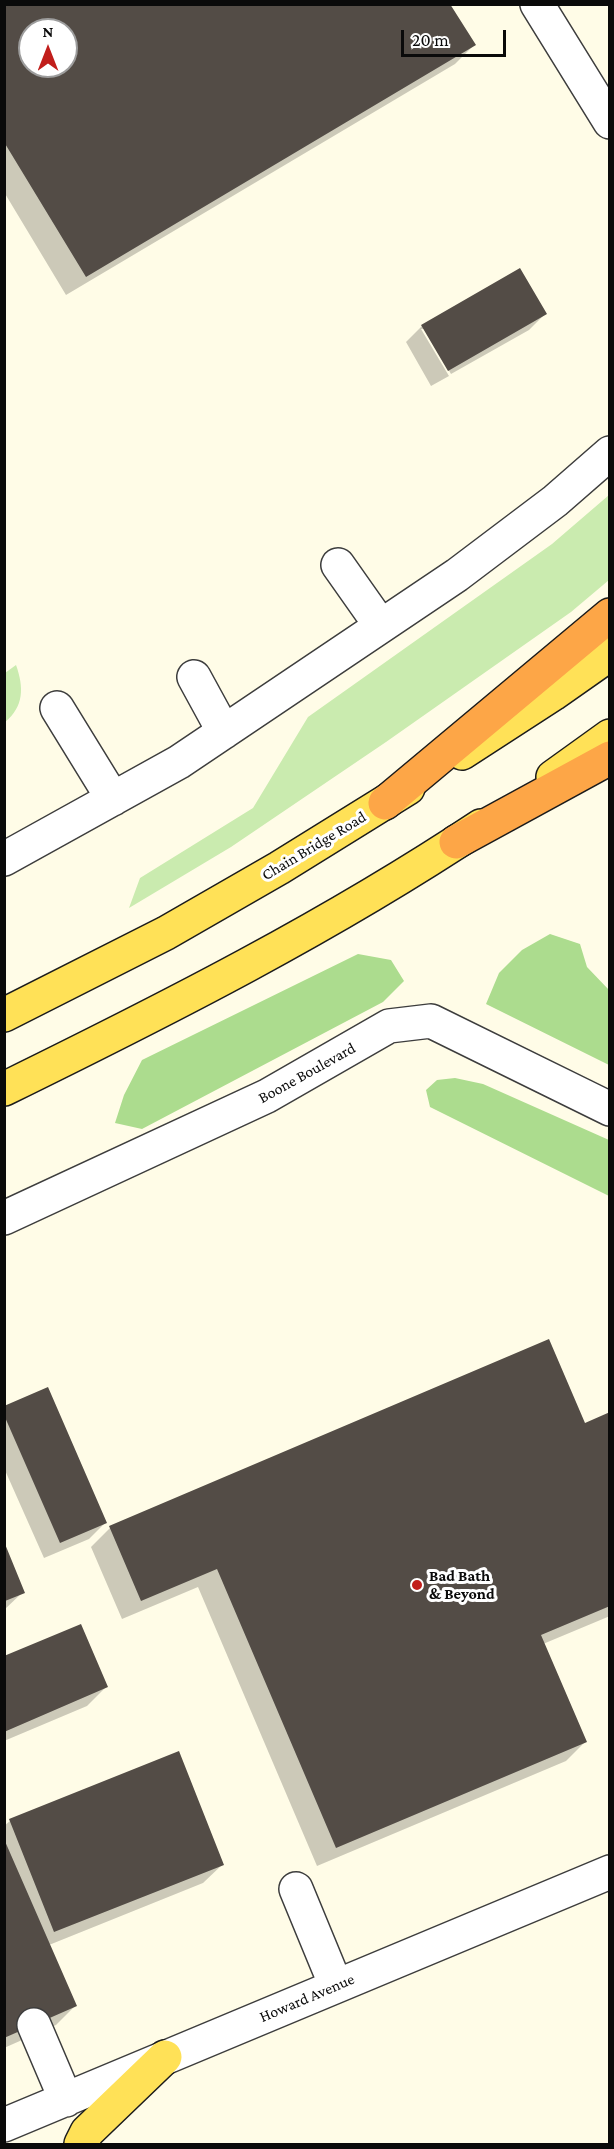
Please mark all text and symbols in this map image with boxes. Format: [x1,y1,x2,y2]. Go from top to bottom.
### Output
north arrow [18,18,78,78]
scale bar [404,18,509,56]
text: N [43,23,53,40]
text: 20 m [412,30,449,50]
street label: Chain Bridge Road [258,807,370,885]
street label: Boone Boulevard [255,1038,359,1108]
place label: Bad Bath & Beyond [429,1566,495,1604]
marker: Bad Bath & Beyond [410,1578,424,1592]
street label: Howard Avenue [257,1969,357,2027]

